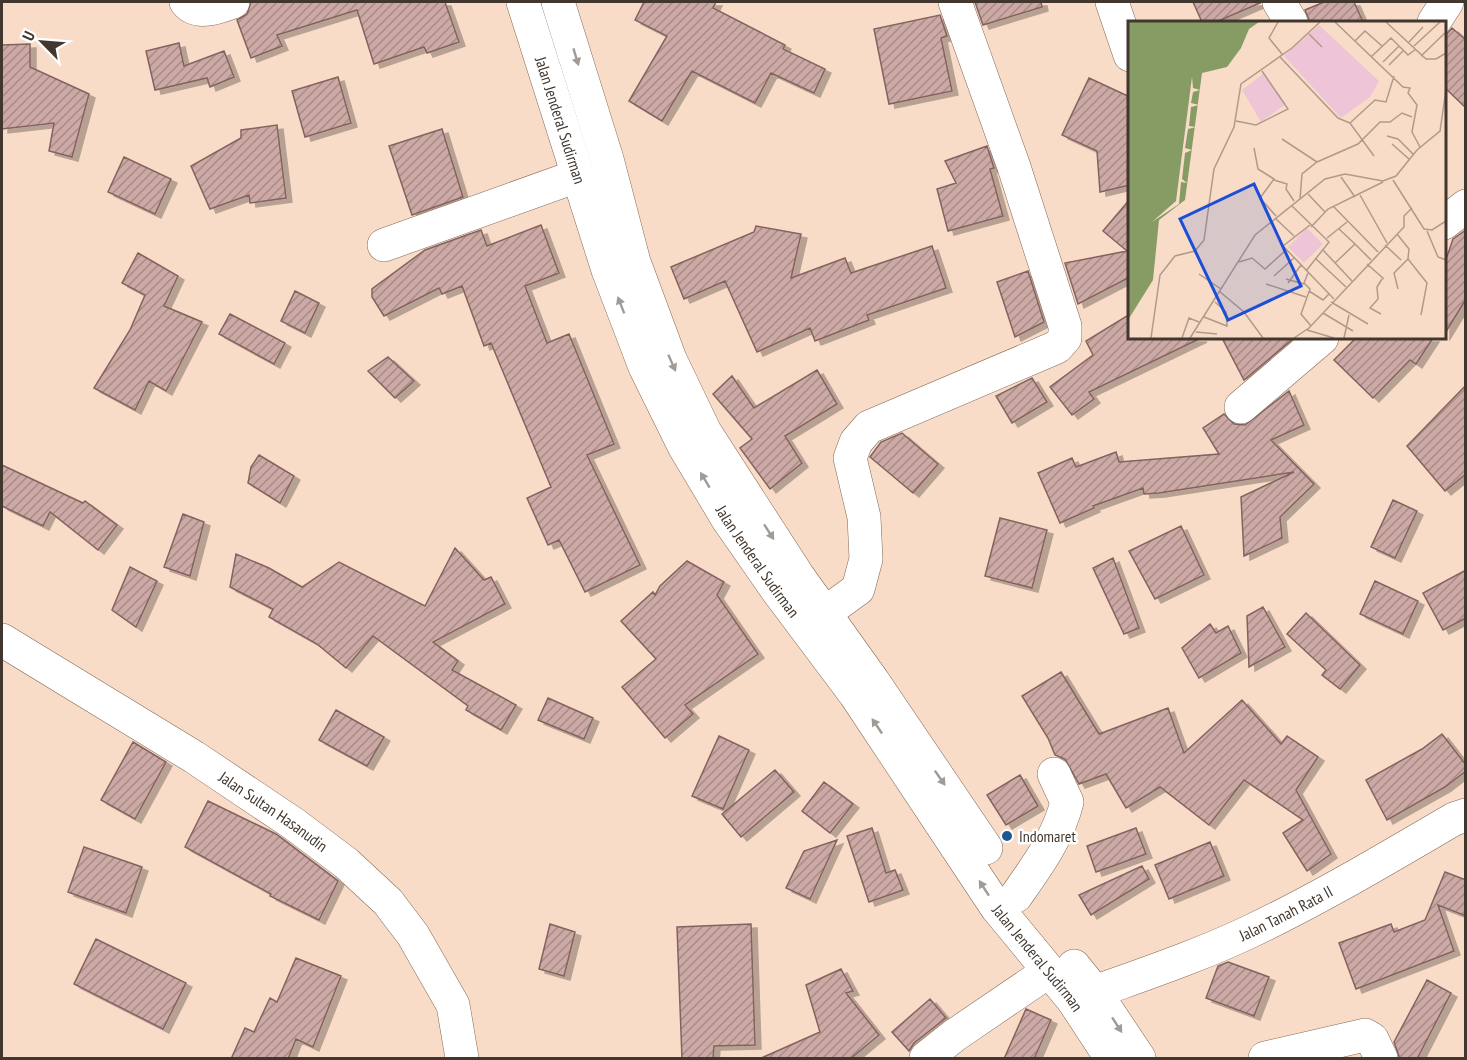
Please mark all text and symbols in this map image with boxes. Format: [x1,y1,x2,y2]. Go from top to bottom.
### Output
north arrow [12,12,72,72]
inset map [1128,21,1446,339]
text: U [18,28,39,44]
one-way arrow [572,48,581,66]
street label: Jalan Jenderal Sudirman [531,53,590,186]
one-way arrow [616,295,626,313]
one-way arrow [667,355,677,373]
one-way arrow [699,472,710,488]
street label: Jalan Jenderal Sudirman [711,501,804,621]
one-way arrow [763,524,774,540]
one-way arrow [872,718,883,734]
street label: Jalan Sultan Hasanudin [214,766,332,856]
one-way arrow [934,770,945,786]
place label: Indomaret [1019,826,1076,846]
marker: Indomaret [1000,829,1014,843]
one-way arrow [979,880,990,897]
street label: Jalan Tanah Rata II [1235,881,1336,946]
street label: Jalan Jenderal Sudirman [988,900,1088,1015]
one-way arrow [1111,1017,1122,1033]

